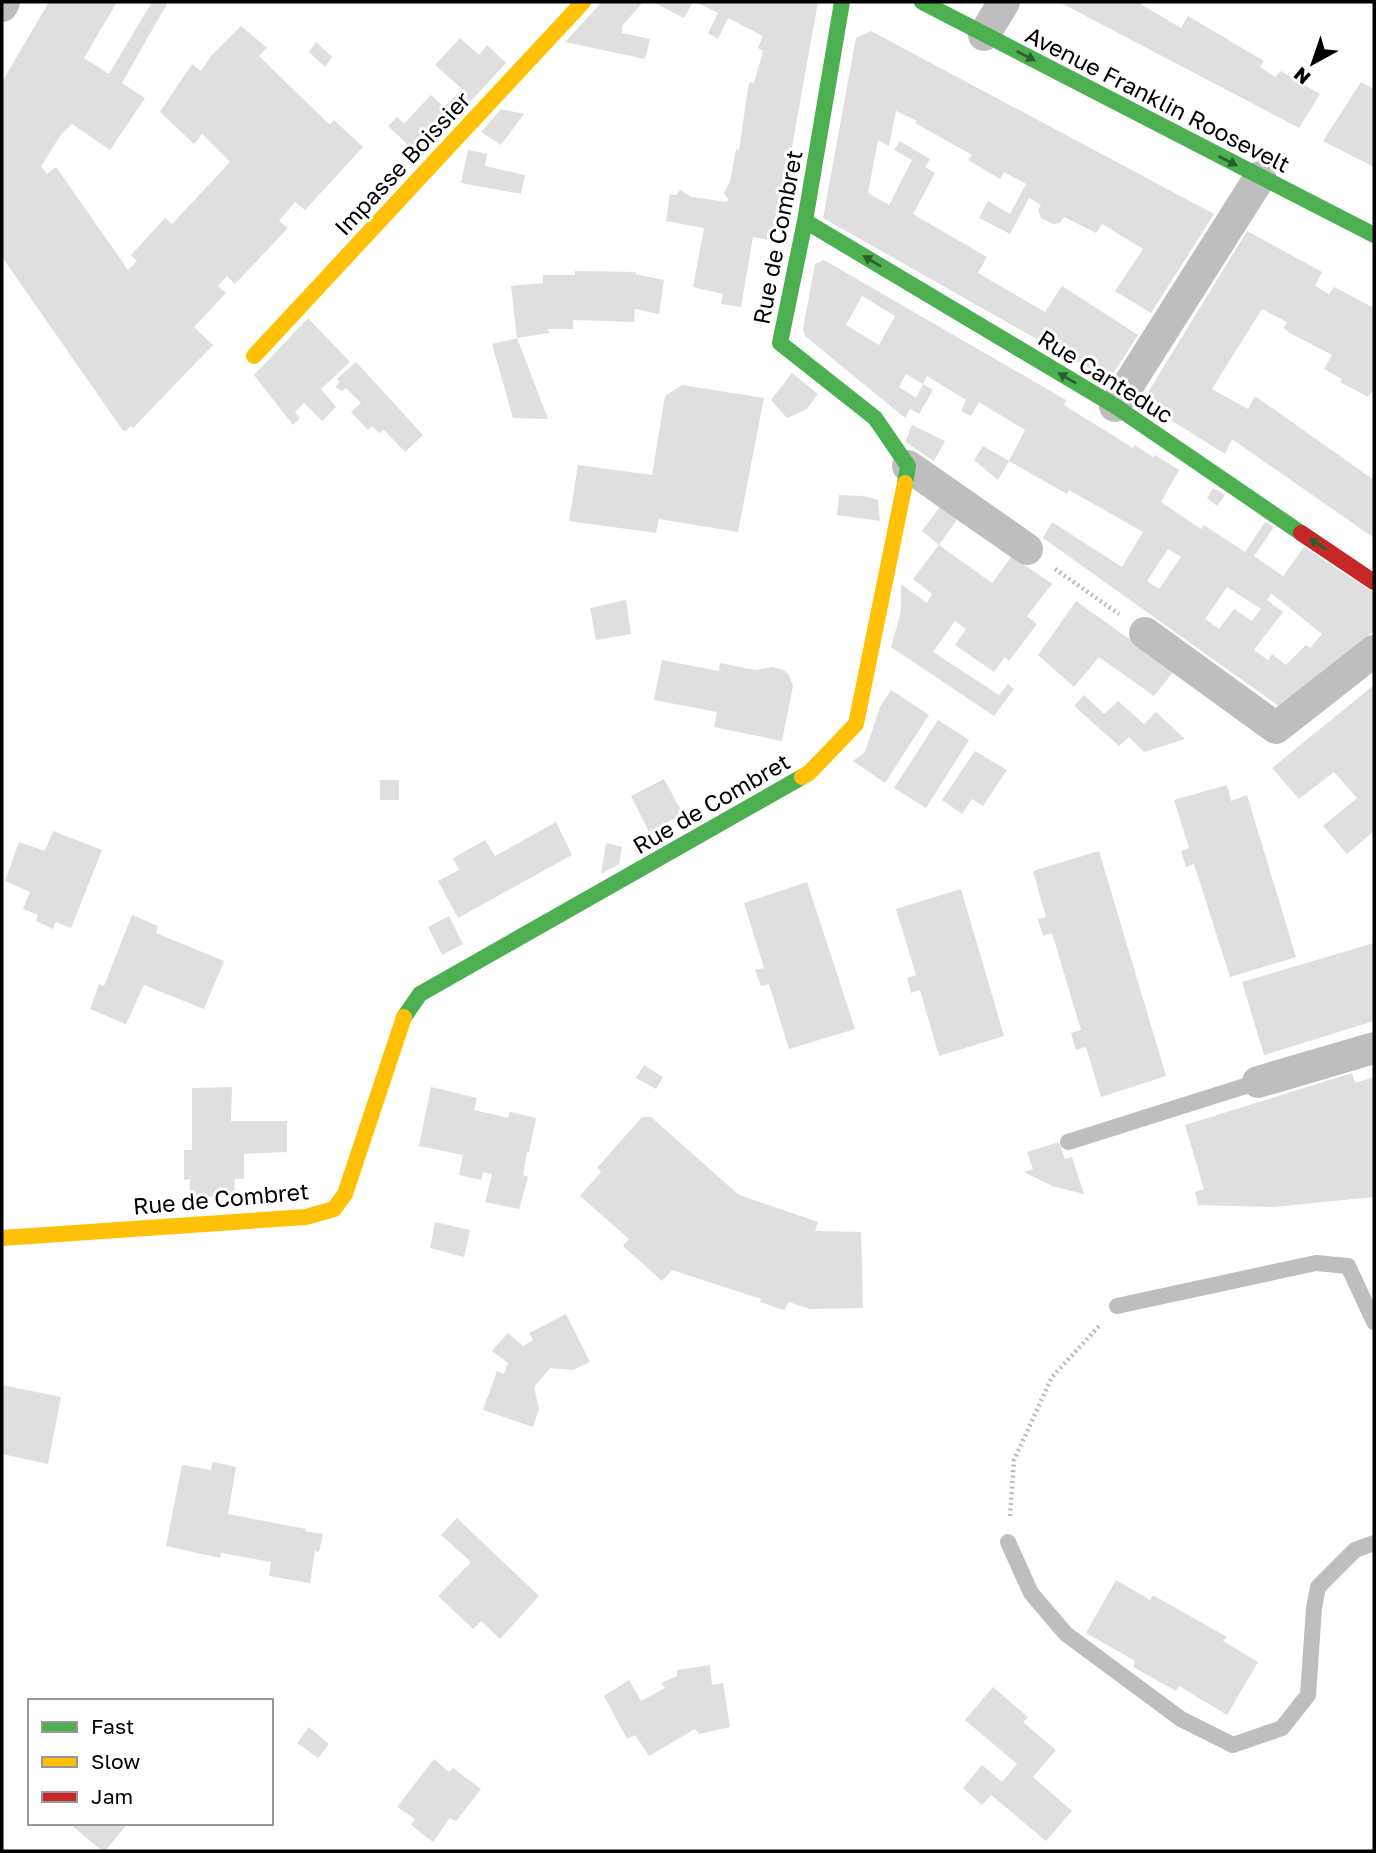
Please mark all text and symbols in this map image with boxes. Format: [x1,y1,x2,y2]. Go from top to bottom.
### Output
street label: Avenue Franklin Roosevelt [1021,20,1295,178]
north arrow [1278,28,1348,98]
one-way arrow [1016,51,1036,62]
text: N [1289,63,1315,90]
street label: Impasse Boissier [328,85,476,241]
street label: Rue de Combret [746,148,808,326]
one-way arrow [1218,155,1238,166]
one-way arrow [862,255,881,267]
street label: Rue Canteduc [1033,323,1179,429]
one-way arrow [1057,371,1076,384]
one-way arrow [1309,537,1327,551]
street label: Rue de Combret [628,747,794,859]
street label: Rue de Combret [132,1176,310,1220]
legend [28,1699,273,1825]
text: Fast [91,1713,134,1739]
text: Slow [91,1748,140,1774]
text: Jam [91,1783,133,1809]

